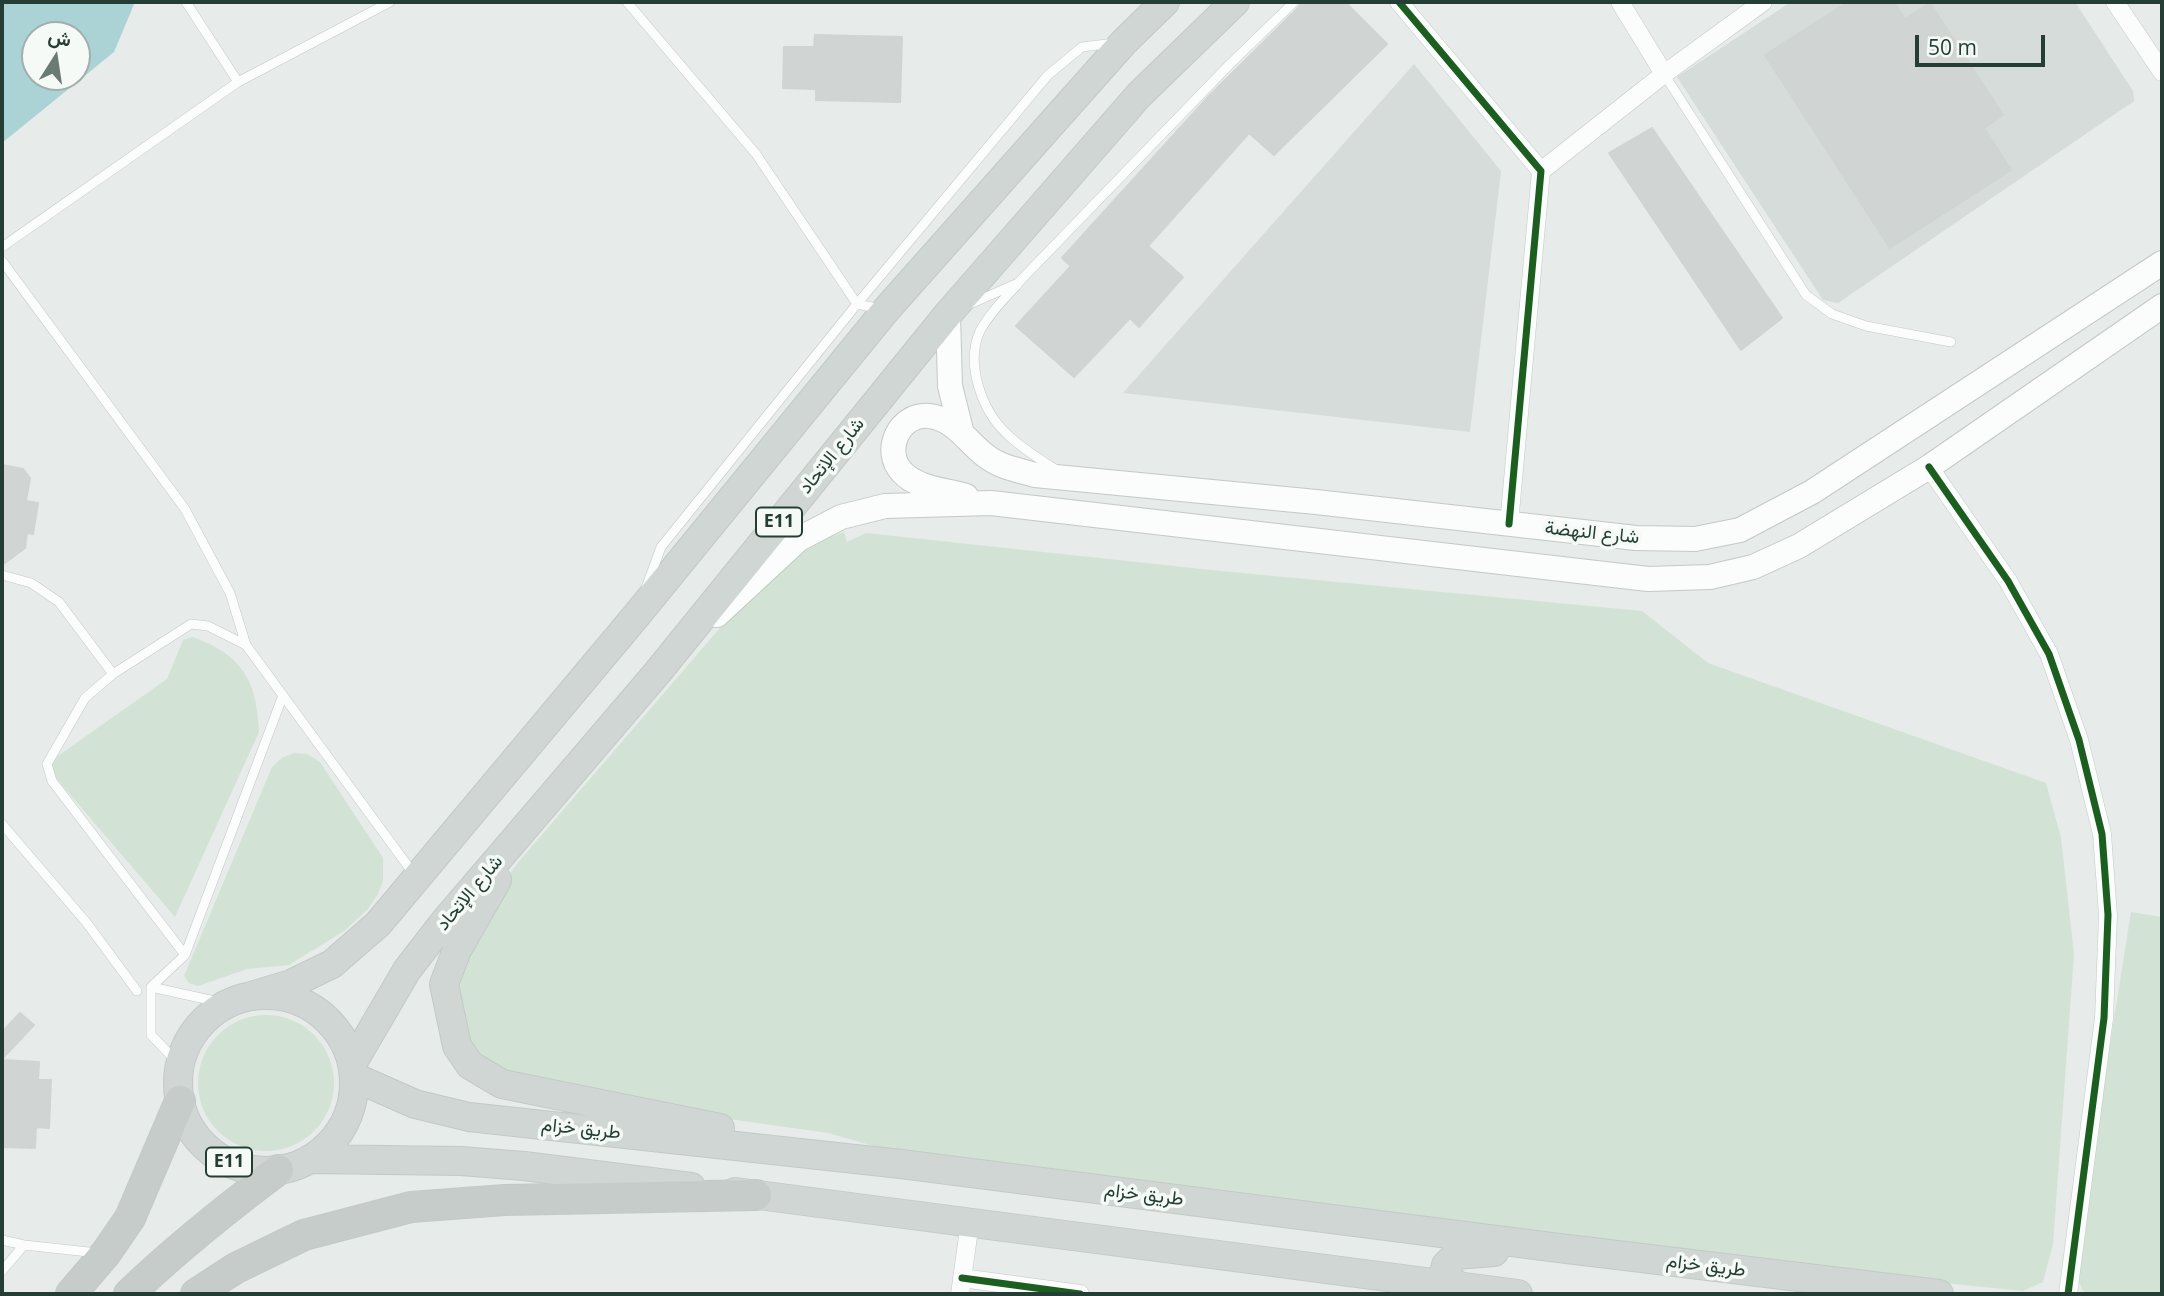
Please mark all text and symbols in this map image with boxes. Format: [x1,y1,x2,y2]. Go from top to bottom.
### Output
north arrow [21,21,91,91]
scale bar [1919,21,2048,65]
text: ش [46,22,74,53]
text: 50 m [1928,33,1977,61]
street label: شارع الإتحاد [794,413,870,499]
road number: E11 [756,508,802,536]
street label: شارع النهضة [1544,517,1640,549]
street label: شارع الإتحاد [432,851,508,935]
street label: طريق خزام [540,1113,622,1145]
road number: E11 [206,1148,252,1176]
street label: طريق خزام [1103,1179,1185,1211]
street label: طريق خزام [1665,1250,1747,1282]

